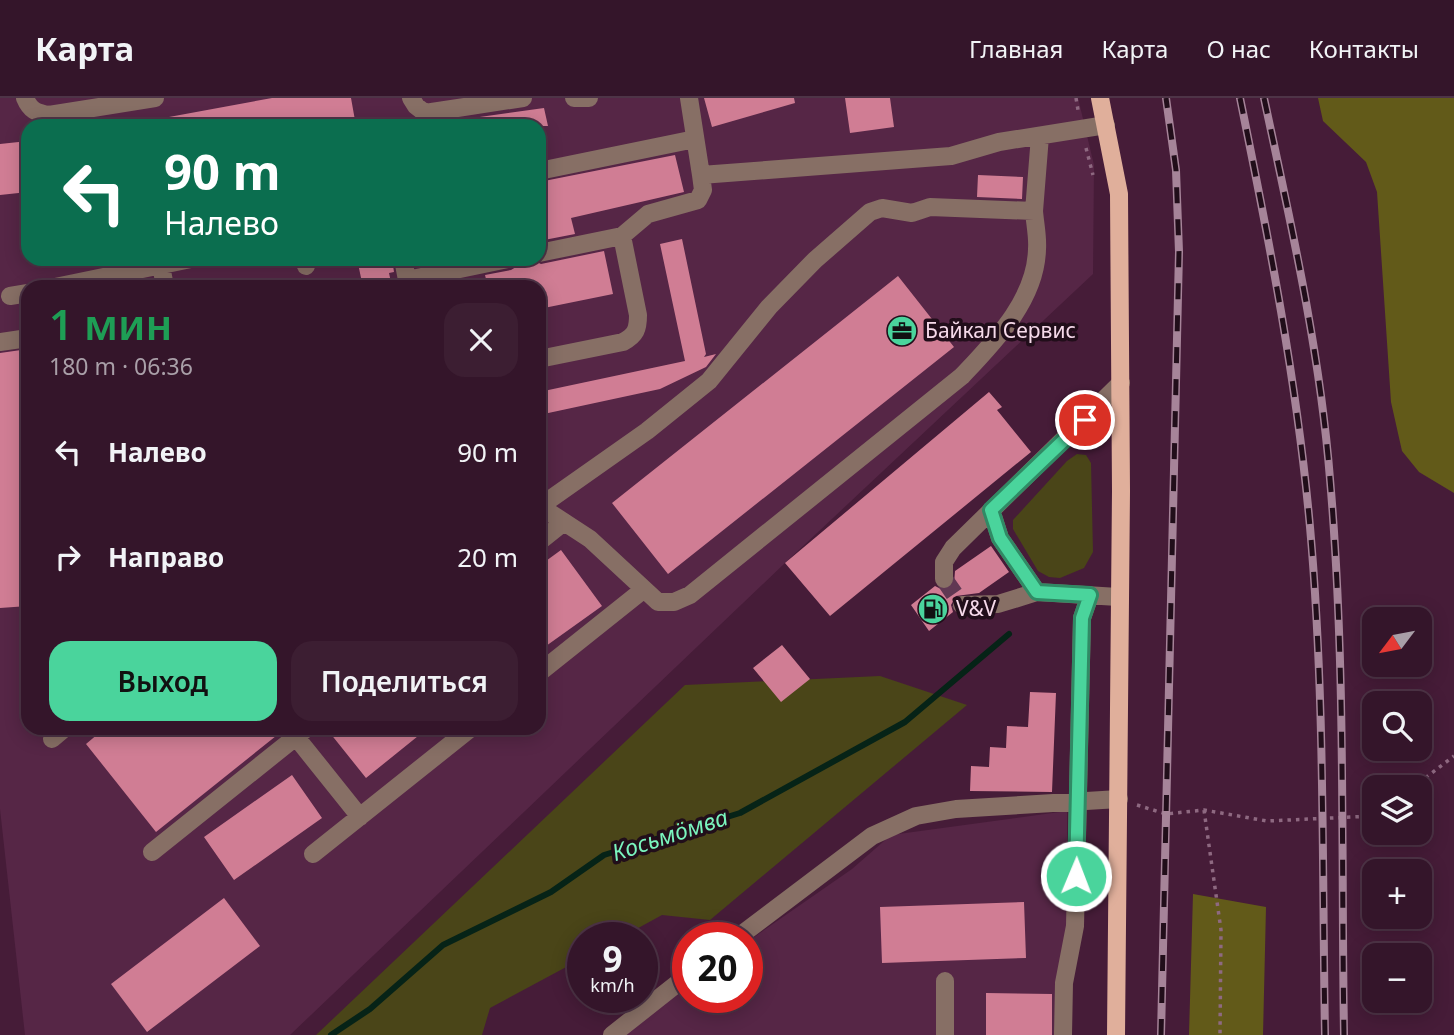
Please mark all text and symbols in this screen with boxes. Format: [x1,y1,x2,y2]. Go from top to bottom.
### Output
text: Карта [35,26,134,71]
text: Главная [969,32,1063,65]
text: Карта [1101,32,1168,65]
text: О нас [1206,32,1271,65]
text: Контакты [1309,32,1419,65]
text: 90 m [164,138,281,204]
icon: left [49,147,140,238]
text: Налево [164,201,279,244]
text: 1 мин [49,295,172,352]
button: close [444,303,518,377]
office icon: Байкал Сервис [885,314,919,348]
place label: Байкал Сервис [925,316,1076,344]
text: 180 m · 06:36 [49,350,193,382]
pin [1055,390,1115,450]
icon: arrive [1066,401,1104,439]
icon: left [49,433,87,471]
text: Налево [108,434,207,470]
text: 90 m [457,434,518,470]
icon: right [49,538,87,576]
text: Направо [108,539,224,575]
text: 20 m [457,539,518,575]
fuel station icon: V&V [916,592,950,626]
place label: V&V [956,594,997,622]
north arrow [1362,607,1432,677]
map controls [1362,607,1432,1013]
button: Выход [49,641,277,721]
button: Поделиться [291,641,518,721]
button: search [1362,691,1432,761]
button: layers [1362,775,1432,845]
water label: Косьмӧмва [608,800,732,868]
position arrow [1039,839,1113,913]
button: + [1362,859,1432,929]
speed limit sign: 20 [672,922,763,1013]
text: 9 [602,935,623,982]
button: − [1362,943,1432,1013]
text: km/h [590,973,635,997]

